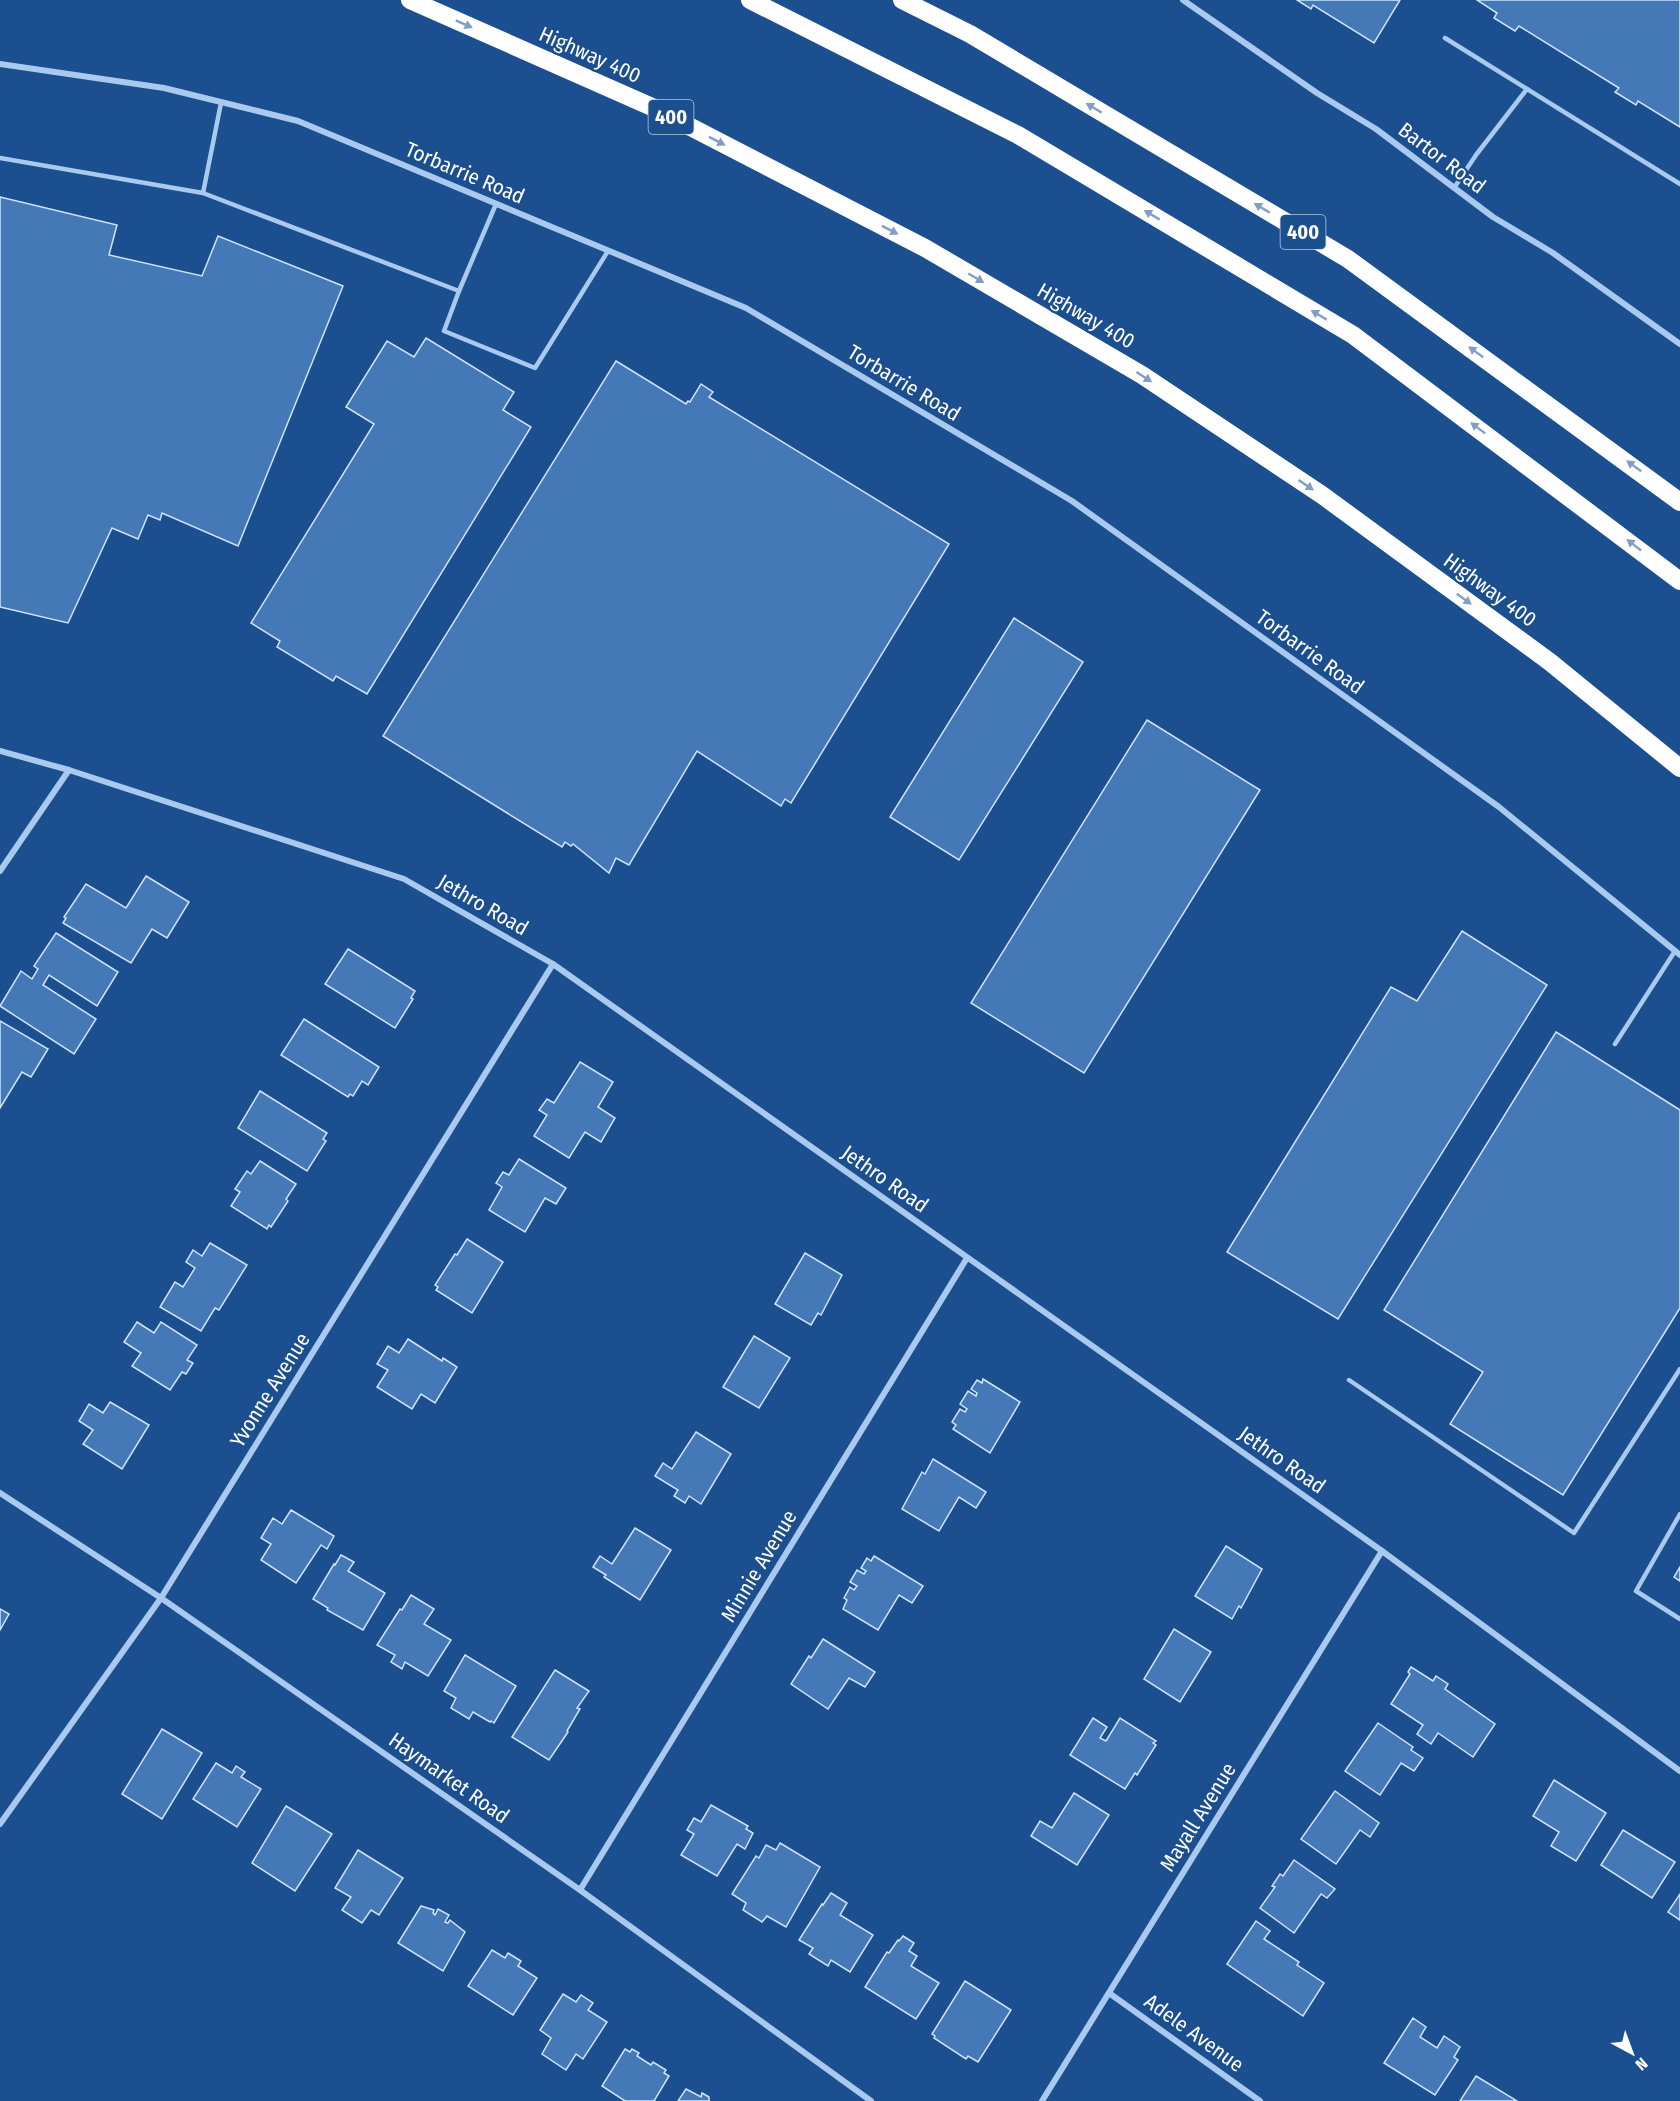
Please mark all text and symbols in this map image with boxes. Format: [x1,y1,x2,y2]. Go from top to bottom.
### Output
one-way arrow [455,19,472,28]
street label: Highway 400 [535,21,645,89]
road number: 400 [648,100,694,134]
one-way arrow [1086,103,1102,114]
street label: Bartor Road [1393,117,1491,199]
street label: Torbarrie Road [401,136,529,210]
one-way arrow [708,136,725,146]
one-way arrow [1253,203,1270,213]
one-way arrow [1144,209,1160,220]
road number: 400 [1280,215,1326,249]
one-way arrow [882,225,899,235]
one-way arrow [968,273,985,283]
street label: Highway 400 [1032,278,1140,354]
one-way arrow [1311,309,1327,320]
street label: Torbarrie Road [843,339,965,427]
one-way arrow [1468,346,1484,358]
one-way arrow [1136,371,1152,382]
one-way arrow [1470,422,1486,434]
one-way arrow [1626,461,1641,473]
one-way arrow [1298,479,1314,490]
one-way arrow [1626,539,1642,552]
street label: Highway 400 [1438,548,1542,632]
one-way arrow [1456,593,1471,605]
street label: Torbarrie Road [1251,604,1369,700]
street label: Jethro Road [433,869,533,941]
street label: Jethro Road [836,1140,934,1218]
street label: Yvonne Avenue [224,1328,316,1452]
street label: Jethro Road [1233,1421,1331,1499]
street label: Minnie Avenue [715,1505,803,1627]
street label: Haymarket Road [384,1727,514,1829]
street label: Mayall Avenue [1154,1758,1242,1876]
street label: Adele Avenue [1139,1988,1249,2078]
north arrow [1602,2023,1662,2083]
text: N [1632,2054,1651,2074]

